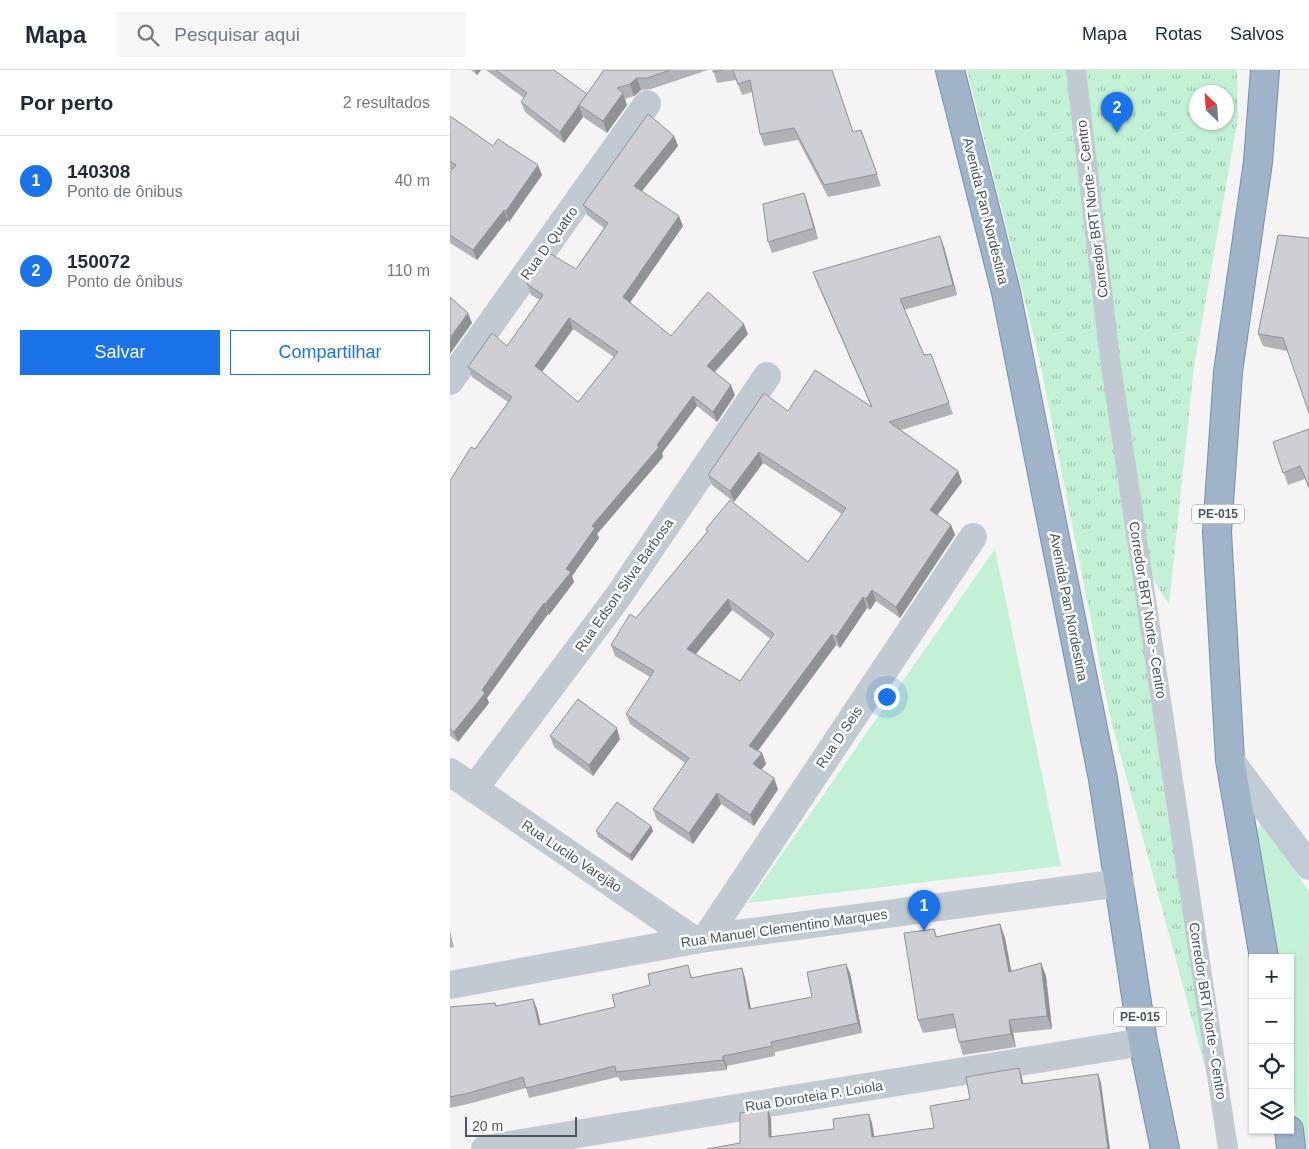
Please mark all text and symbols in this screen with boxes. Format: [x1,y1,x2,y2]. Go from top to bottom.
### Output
search box [116,12,466,57]
text: Mapa [25,21,86,48]
icon: search [134,21,162,49]
text: Pesquisar aqui [174,24,300,45]
text: Mapa [1082,24,1127,44]
text: Rotas [1155,24,1202,44]
text: Salvos [1230,24,1284,44]
north arrow [1189,85,1234,130]
text: Por perto [20,91,113,114]
pin: 2 [1101,92,1133,133]
text: 2 resultados [343,94,430,111]
street label: Corredor BRT Norte - Centro [1073,119,1111,299]
street label: Avenida Pan Nordestina [960,136,1012,286]
text: 140308 [67,161,130,182]
text: 1 [32,172,40,189]
text: 40 m [394,172,430,189]
text: Ponto de ônibus [67,183,183,200]
street label: Rua D Quatro [517,203,581,283]
text: 150072 [67,251,130,272]
text: 2 [32,262,40,279]
text: 110 m [387,262,430,279]
text: Ponto de ônibus [67,273,183,290]
button: Salvar [20,330,220,375]
button: Compartilhar [230,330,430,375]
road number: PE-015 [1192,504,1244,524]
street label: Rua Edson Silva Barbosa [572,515,676,655]
street label: Corredor BRT Norte - Centro [1126,520,1170,700]
street label: Avenida Pan Nordestina [1047,531,1091,683]
your location [874,684,900,710]
street label: Rua D Seis [813,703,865,771]
street label: Rua Lucilo Varejão [519,817,625,896]
pin: 1 [908,890,940,931]
street label: Rua Manuel Clementino Marques [680,906,888,950]
street label: Corredor BRT Norte - Centro [1186,921,1230,1101]
map controls [1249,954,1294,1134]
button: + [1249,954,1294,999]
button: − [1249,999,1294,1044]
road number: PE-015 [1114,1008,1166,1026]
button: locate [1249,1044,1294,1089]
street label: Rua Doroteia P. Loiola [744,1077,884,1115]
button: layers [1249,1089,1294,1134]
scale bar [465,1114,578,1137]
text: 20 m [472,1118,503,1134]

